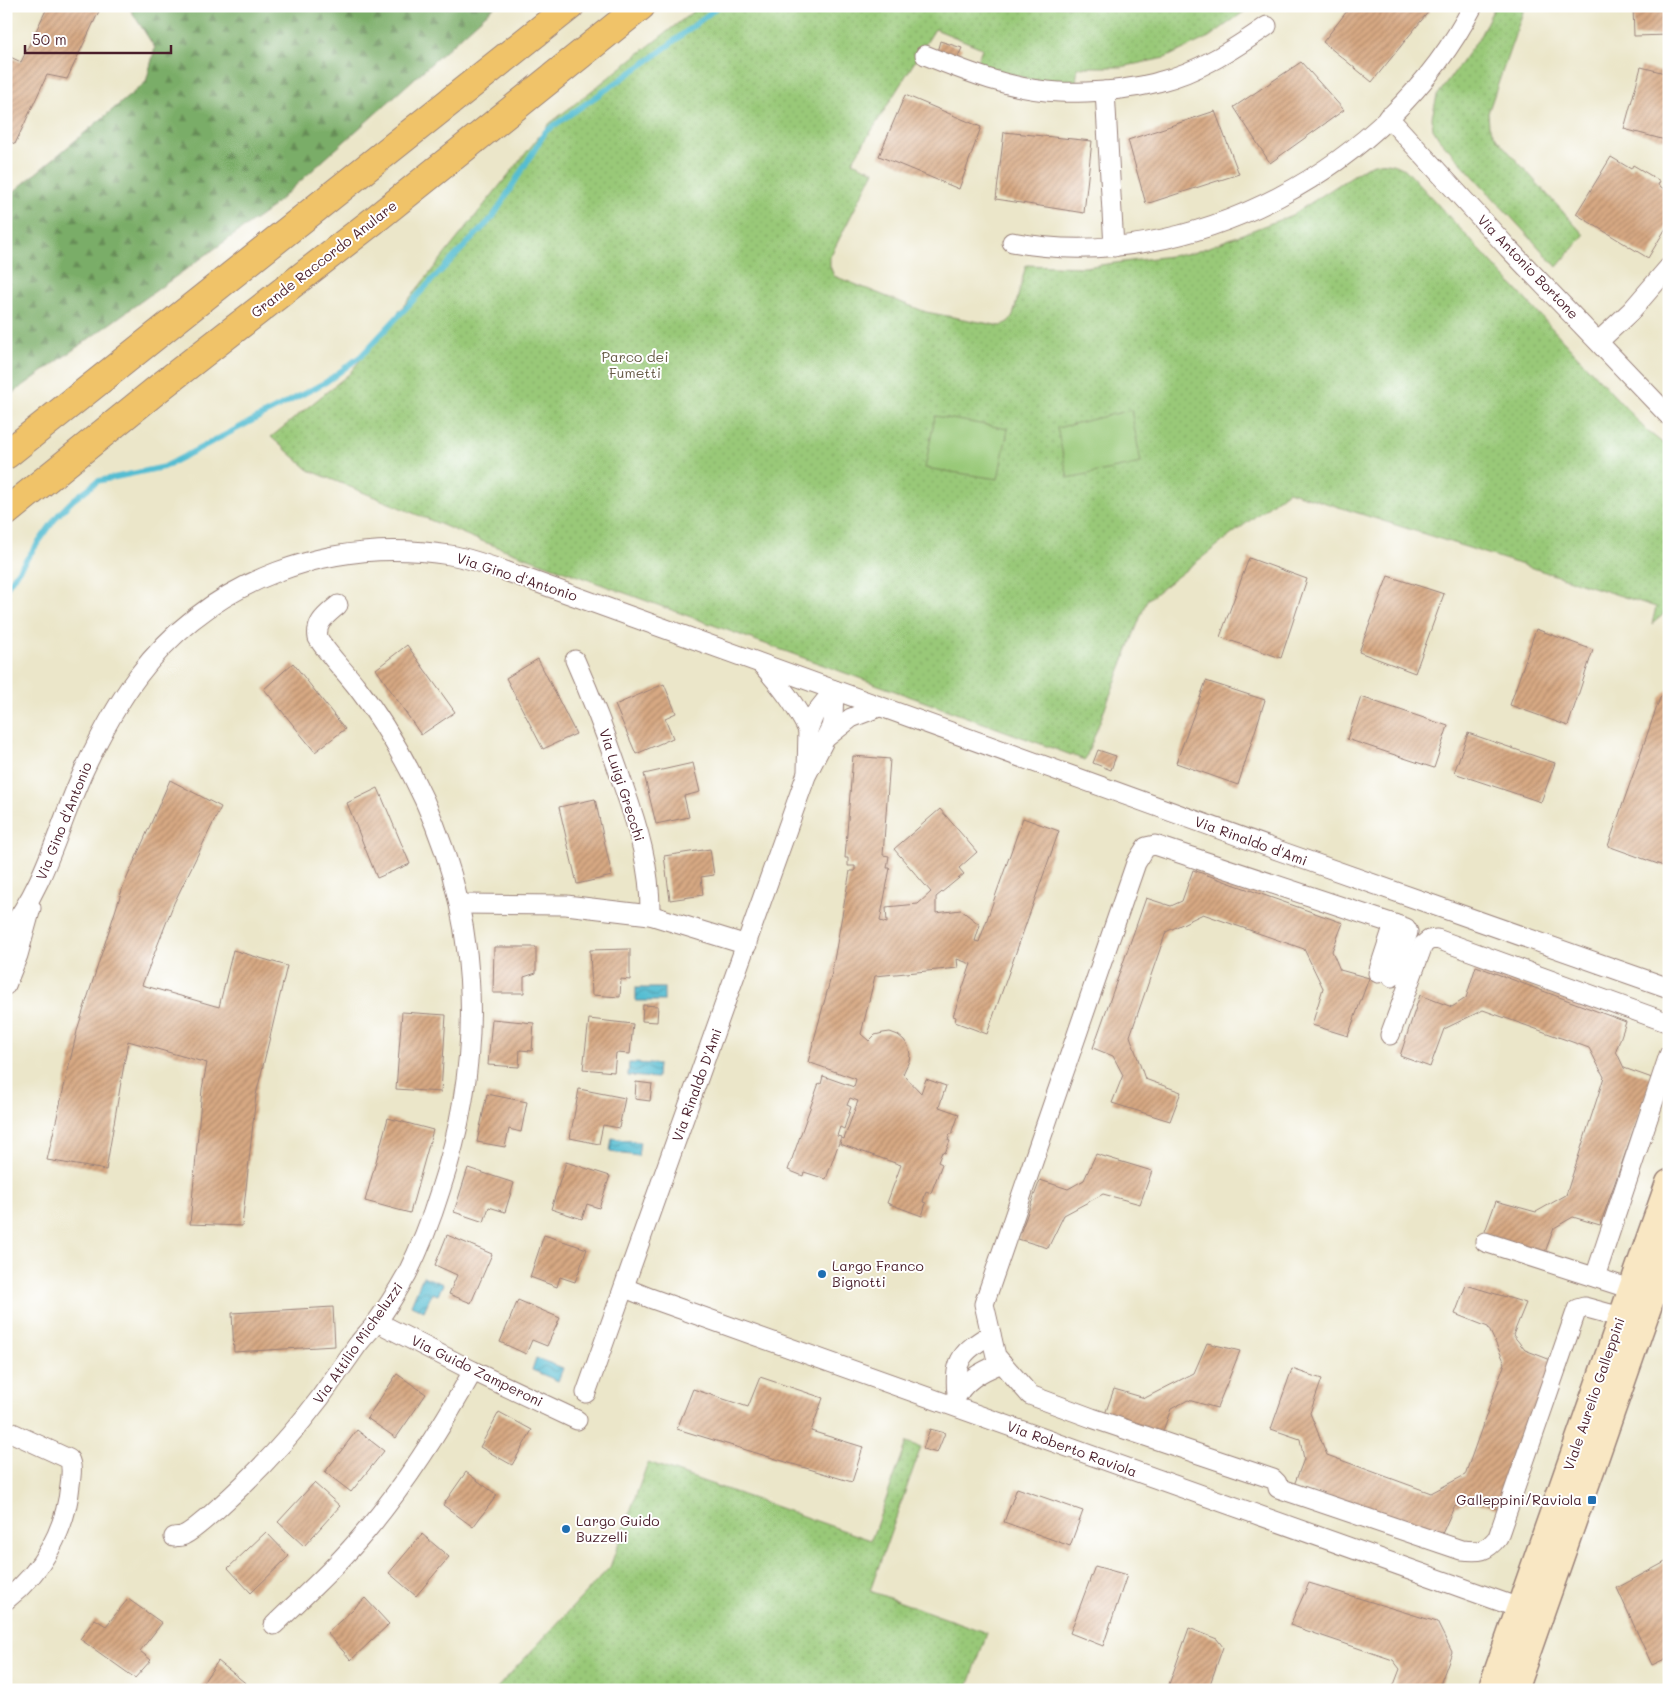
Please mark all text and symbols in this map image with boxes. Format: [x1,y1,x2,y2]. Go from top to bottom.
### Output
scale bar [25,22,171,54]
text: 50 m [32,29,67,49]
street label: Grande Raccordo Anulare [247,196,400,322]
street label: Via Antonio Bortone [1474,210,1583,323]
park label: Parco dei Fumetti [601,347,669,382]
street label: Via Gino d'Antonio [454,548,580,605]
street label: Via Luigi Grecchi [595,726,650,844]
street label: Via Gino d'Antonio [31,759,96,883]
street label: Via Rinaldo d'Ami [1192,811,1310,870]
street label: Via Rinaldo D'Ami [667,1026,726,1144]
place label: Largo Franco Bignotti [832,1256,924,1291]
marker: Largo Franco Bignotti [816,1268,828,1280]
street label: Via Attilio Micheluzzi [308,1278,407,1407]
street label: Viale Aurelio Galleppini [1558,1315,1629,1473]
street label: Via Guido Zamperoni [408,1330,546,1411]
street label: Via Roberto Raviola [1004,1416,1140,1481]
place label: Galleppini/Raviola [1456,1490,1582,1509]
marker: Galleppini/Raviola [1586,1494,1598,1506]
place label: Largo Guido Buzzelli [576,1511,660,1546]
marker: Largo Guido Buzzelli [560,1523,572,1535]

